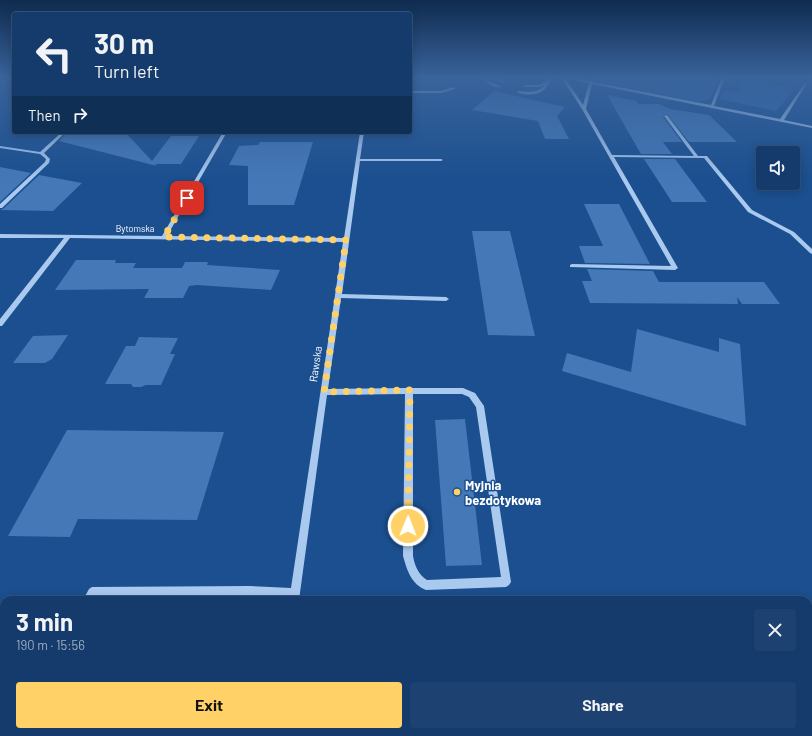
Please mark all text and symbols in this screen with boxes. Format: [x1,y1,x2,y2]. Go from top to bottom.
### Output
text: 30 m [94,26,154,60]
icon: left [28,28,80,80]
text: Turn left [94,60,160,82]
icon: right [69,104,91,126]
text: Then [28,106,61,124]
map controls [756,146,800,190]
button: sound [756,146,800,190]
pin [170,181,204,215]
icon: arrive [176,187,198,209]
street label: Bytomska [116,223,154,234]
street label: Rawska [306,345,324,383]
place label: Myjnia bezdotykowa [465,477,541,508]
marker: Myjnia bezdotykowa [452,487,462,497]
position arrow [387,505,429,547]
text: 3 min [16,607,73,636]
button: close [754,609,796,651]
text: 190 m · 15:56 [16,637,85,653]
button: Exit [16,682,402,728]
button: Share [410,682,796,728]

